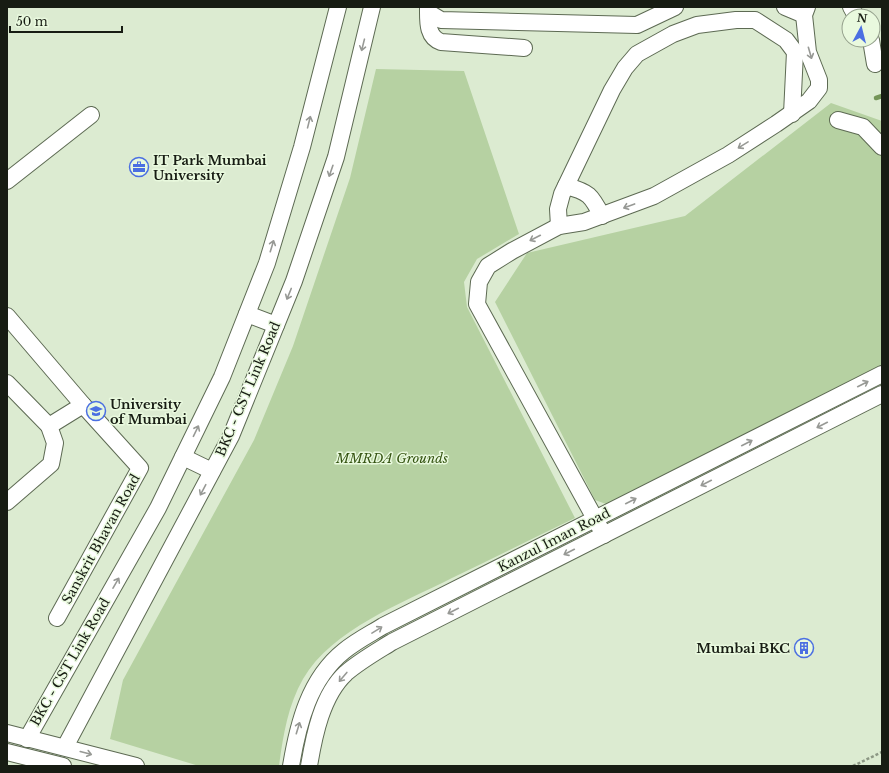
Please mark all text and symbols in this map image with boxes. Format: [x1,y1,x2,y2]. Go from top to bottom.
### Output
scale bar [10,8,122,34]
north arrow [841,8,881,48]
text: N [856,10,869,26]
text: 50 m [16,14,48,29]
one-way arrow [358,38,366,51]
one-way arrow [807,47,814,60]
one-way arrow [305,115,313,128]
one-way arrow [738,141,749,149]
place label: IT Park Mumbai University [153,152,267,184]
office icon: IT Park Mumbai University [128,156,150,178]
one-way arrow [327,164,334,177]
one-way arrow [623,202,635,210]
one-way arrow [530,235,542,243]
one-way arrow [269,240,276,253]
one-way arrow [284,287,292,299]
street label: BKC - CST Link Road [212,319,284,459]
one-way arrow [857,380,869,387]
place label: University of Mumbai [110,396,187,428]
school or university icon: University of Mumbai [85,400,107,422]
one-way arrow [816,421,828,429]
one-way arrow [193,425,200,437]
one-way arrow [741,438,753,446]
park label: MMRDA Grounds [335,450,448,467]
street label: Sanskrit Bhavan Road [58,471,144,607]
one-way arrow [700,480,712,487]
one-way arrow [198,483,206,495]
one-way arrow [625,497,637,504]
street label: Kanzul Iman Road [495,504,613,576]
one-way arrow [564,549,576,556]
one-way arrow [112,577,120,589]
street label: BKC - CST Link Road [26,595,114,729]
one-way arrow [448,608,460,615]
one-way arrow [371,626,382,634]
building icon: Mumbai BKC [793,637,815,659]
place label: Mumbai BKC [696,640,790,657]
one-way arrow [338,672,347,683]
one-way arrow [295,722,302,735]
one-way arrow [79,749,92,757]

